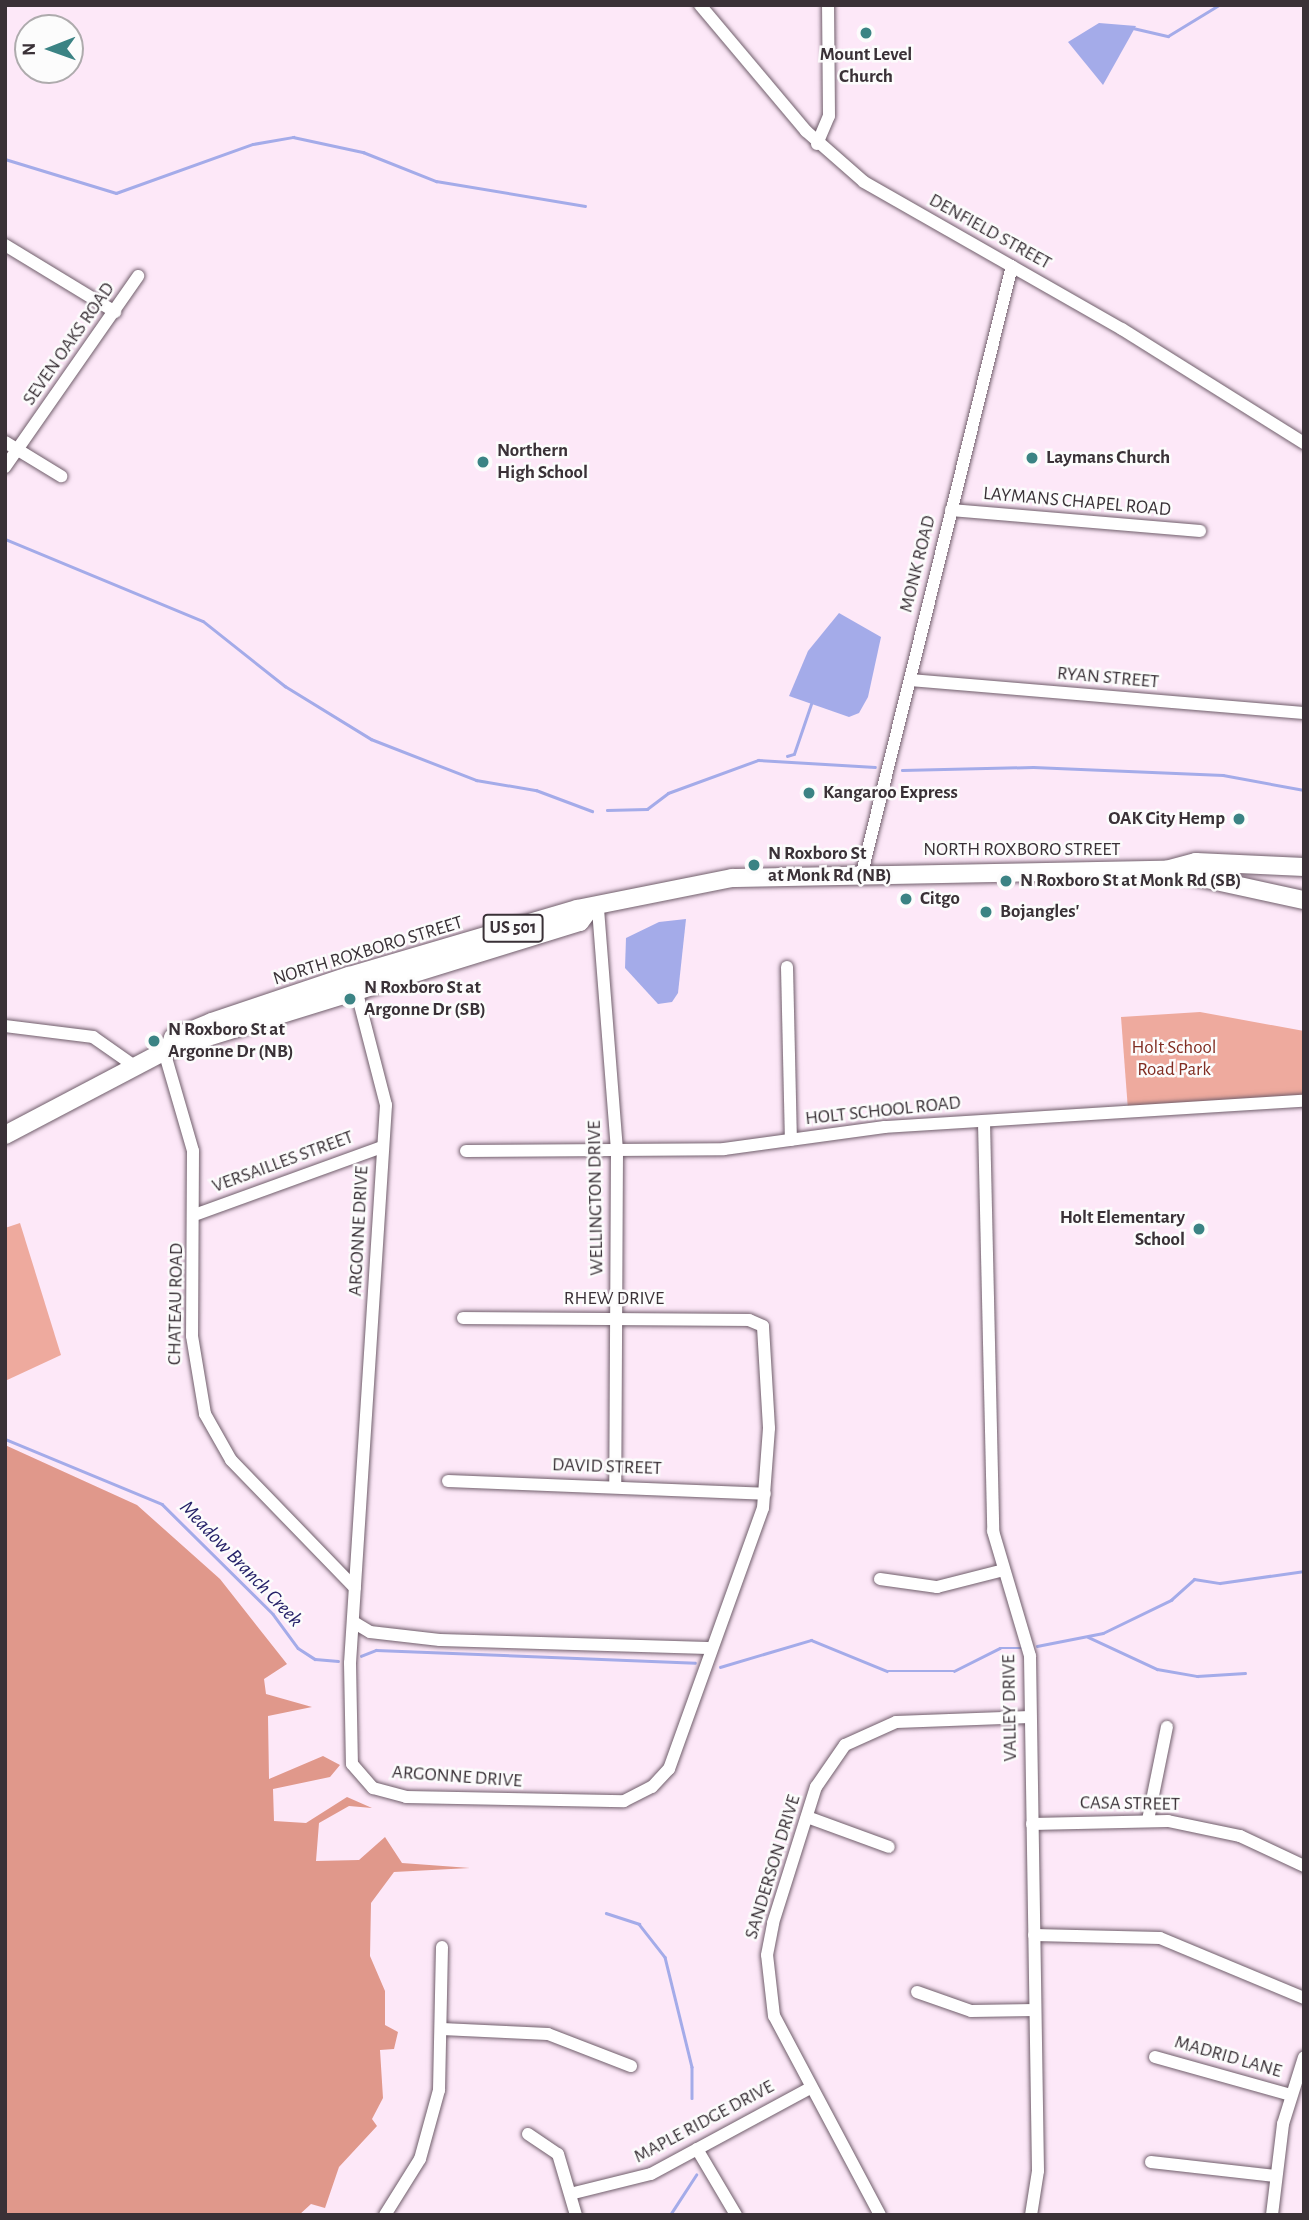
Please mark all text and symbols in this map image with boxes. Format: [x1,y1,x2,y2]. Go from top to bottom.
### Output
north arrow [14,14,84,84]
marker: Mount Level Church [858,25,874,41]
text: N [20,43,39,56]
place label: Mount Level Church [820,44,912,88]
street label: DENFIELD STREET [925,189,1055,275]
street label: SEVEN OAKS ROAD [18,278,120,410]
place label: Northern High School [497,440,588,484]
place label: Laymans Church [1046,447,1170,469]
marker: Laymans Church [1024,450,1040,466]
marker: Northern High School [475,454,491,470]
street label: LAYMANS CHAPEL ROAD [982,482,1172,522]
street label: MONK ROAD [895,513,941,615]
street label: RYAN STREET [1056,662,1160,694]
place label: Kangaroo Express [823,782,958,804]
marker: Kangaroo Express [801,785,817,801]
place label: OAK City Hemp [1108,808,1225,830]
marker: OAK City Hemp [1231,811,1247,827]
street label: NORTH ROXBORO STREET [923,839,1121,861]
place label: N Roxboro St at Monk Rd (NB) [768,843,892,887]
marker: N Roxboro St at Monk Rd (NB) [746,857,762,873]
place label: N Roxboro St at Monk Rd (SB) [1020,870,1241,892]
marker: N Roxboro St at Monk Rd (SB) [998,873,1014,889]
place label: Citgo [920,888,960,910]
marker: Citgo [898,891,914,907]
place label: Bojangles' [1000,901,1079,923]
marker: Bojangles' [978,904,994,920]
street label: NORTH ROXBORO STREET [270,911,466,991]
road number: US 501 [482,914,544,943]
place label: N Roxboro St at Argonne Dr (SB) [364,977,486,1021]
marker: N Roxboro St at Argonne Dr (SB) [342,991,358,1007]
place label: N Roxboro St at Argonne Dr (NB) [168,1019,294,1063]
marker: N Roxboro St at Argonne Dr (NB) [146,1033,162,1049]
park label: Holt School Road Park [1132,1037,1216,1081]
street label: HOLT SCHOOL ROAD [804,1091,962,1131]
street label: WELLINGTON DRIVE [583,1120,609,1276]
street label: VERSAILLES STREET [209,1126,357,1198]
street label: ARGONNE DRIVE [344,1165,374,1297]
place label: Holt Elementary School [1060,1207,1185,1251]
marker: Holt Elementary School [1191,1221,1207,1237]
street label: CHATEAU ROAD [164,1243,188,1365]
street label: RHEW DRIVE [564,1288,664,1310]
street label: DAVID STREET [552,1454,662,1480]
water label: Meadow Branch Creek [174,1495,308,1633]
street label: VALLEY DRIVE [998,1654,1022,1762]
street label: ARGONNE DRIVE [391,1761,523,1793]
street label: SANDERSON DRIVE [740,1792,806,1942]
street label: CASA STREET [1080,1792,1180,1816]
street label: MADRID LANE [1172,2031,1284,2083]
street label: MAPLE RIDGE DRIVE [630,2076,778,2168]

